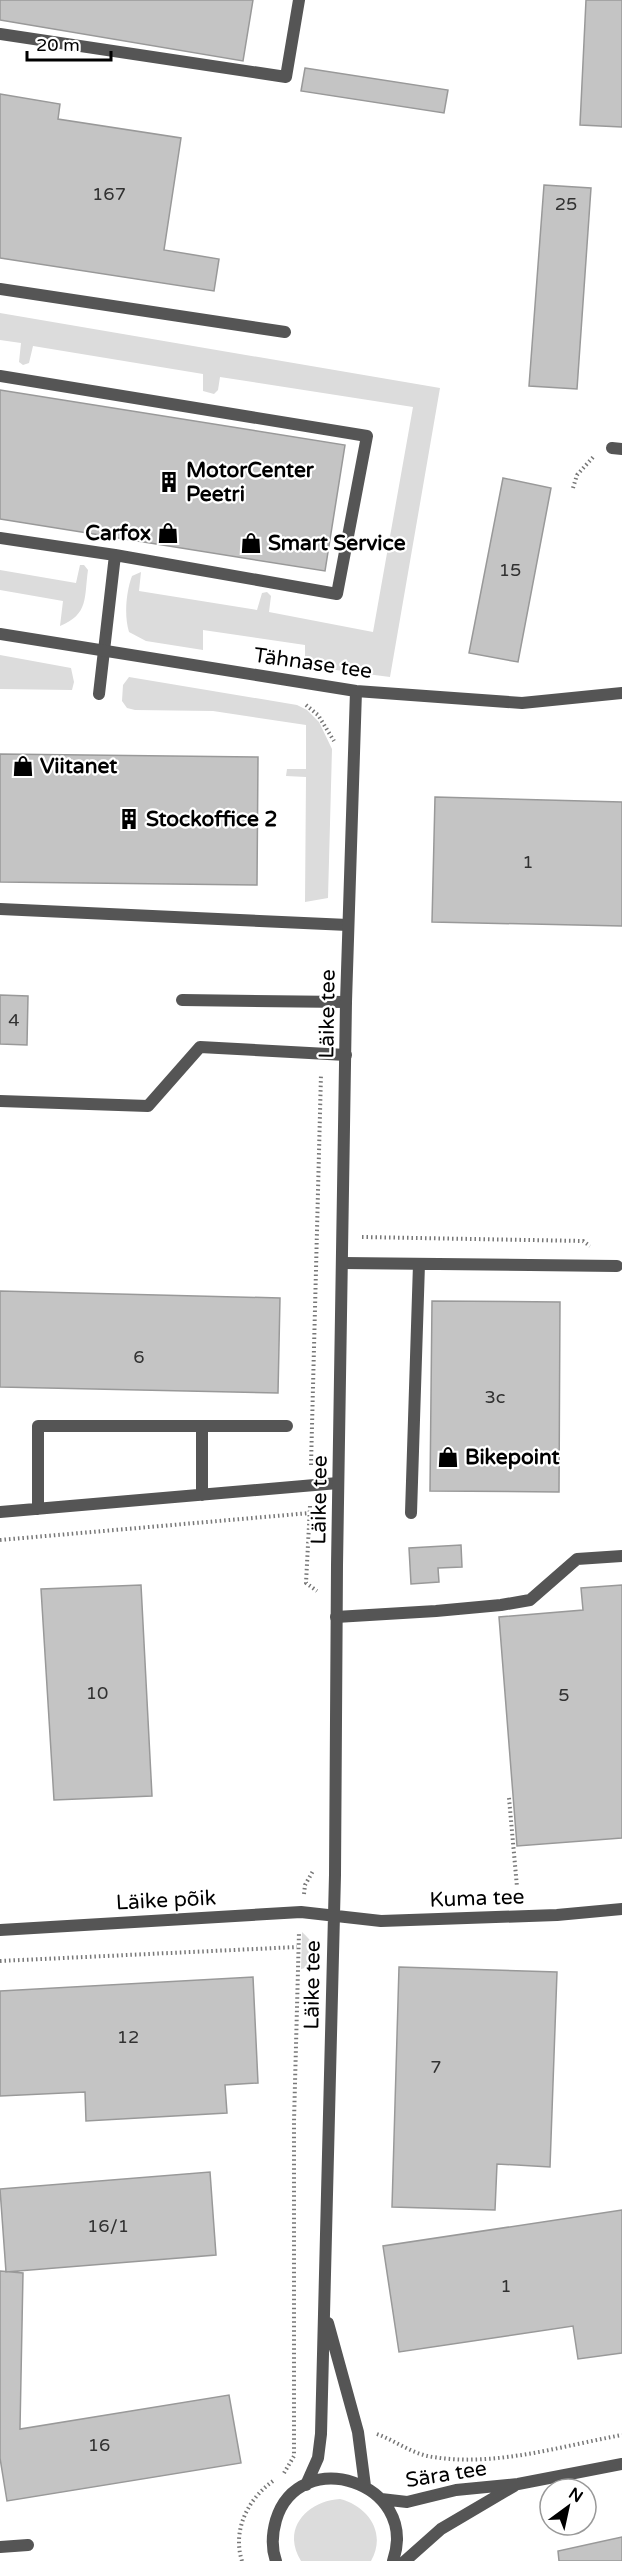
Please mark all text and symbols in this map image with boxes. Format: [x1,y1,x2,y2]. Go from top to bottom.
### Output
scale bar [27,24,111,62]
text: 20 m [36,34,80,56]
house number: 167 [92,183,126,205]
house number: 25 [555,193,577,215]
place label: MotorCenter Peetri [186,458,315,507]
building icon: MotorCenter Peetri [157,470,181,494]
place label: Carfox [85,521,151,546]
shop icon: Carfox [156,521,180,545]
shop icon: Smart Service [239,531,263,555]
place label: Smart Service [268,531,406,556]
house number: 15 [499,559,521,581]
street label: Tähnase tee [252,643,374,684]
shop icon: Viitanet [11,754,35,778]
place label: Viitanet [40,754,117,779]
building icon: Stockoffice 2 [117,807,141,831]
place label: Stockoffice 2 [146,807,278,832]
house number: 1 [522,851,534,873]
street label: Läike tee [314,969,341,1059]
house number: 4 [8,1009,20,1031]
house number: 6 [133,1346,145,1368]
house number: 3c [485,1386,505,1408]
shop icon: Bikepoint [436,1445,460,1469]
place label: Bikepoint [465,1445,560,1470]
street label: Läike tee [306,1455,333,1545]
house number: 10 [86,1682,108,1704]
house number: 5 [558,1684,570,1706]
street label: Kuma tee [429,1884,525,1913]
street label: Läike põik [115,1885,217,1916]
street label: Läike tee [299,1940,326,2030]
house number: 12 [117,2026,139,2048]
house number: 7 [430,2056,442,2078]
house number: 16/1 [87,2215,129,2237]
house number: 1 [500,2275,512,2297]
house number: 16 [88,2434,110,2456]
street label: Sära tee [404,2456,488,2493]
north arrow [538,2477,598,2537]
text: N [565,2483,586,2507]

